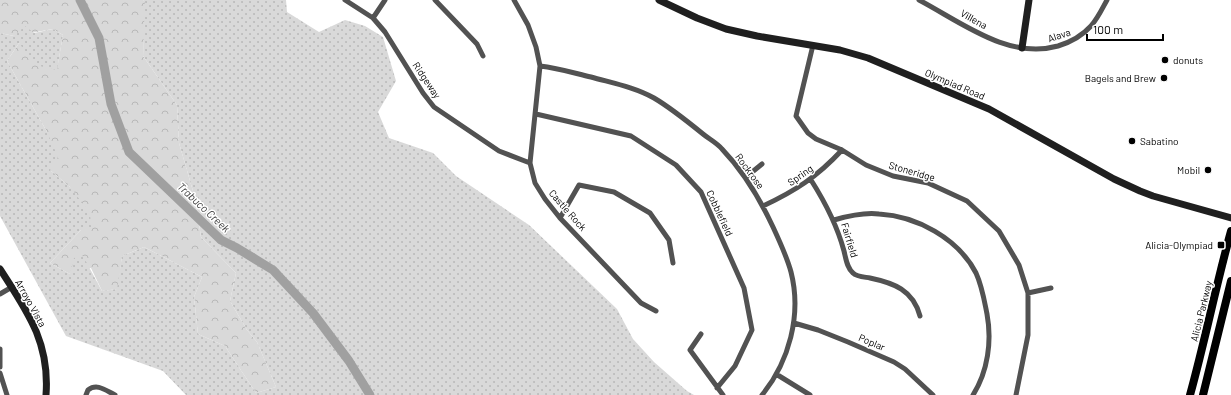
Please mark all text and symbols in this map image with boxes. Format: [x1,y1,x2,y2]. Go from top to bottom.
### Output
street label: Villena [958,7,990,31]
scale bar [1087,16,1163,42]
text: 100 m [1093,22,1123,36]
street label: Alava [1046,26,1072,44]
place label: donuts [1173,54,1203,66]
marker: donuts [1160,55,1170,65]
street label: Ridgeway [410,59,444,101]
street label: Olympiad Road [923,66,987,102]
place label: Bagels and Brew [1085,72,1156,84]
marker: Bagels and Brew [1159,73,1169,83]
place label: Sabatino [1140,135,1178,147]
marker: Sabatino [1127,136,1137,146]
street label: Rockrose [733,151,767,191]
street label: Stoneridge [887,159,937,183]
street label: Spring [785,162,815,188]
place label: Mobil [1177,164,1200,176]
marker: Mobil [1203,165,1213,175]
water label: Trabuco Creek [175,179,233,235]
street label: Castle Rock [547,187,589,233]
street label: Cobblefield [704,188,736,238]
street label: Fairfield [839,221,861,259]
place label: Alicia-Olympiad [1145,239,1213,251]
marker: Alicia-Olympiad [1216,240,1226,250]
street label: Arroyo Vista [13,277,49,329]
street label: Alicia Parkway [1188,279,1214,343]
street label: Poplar [857,331,887,353]

